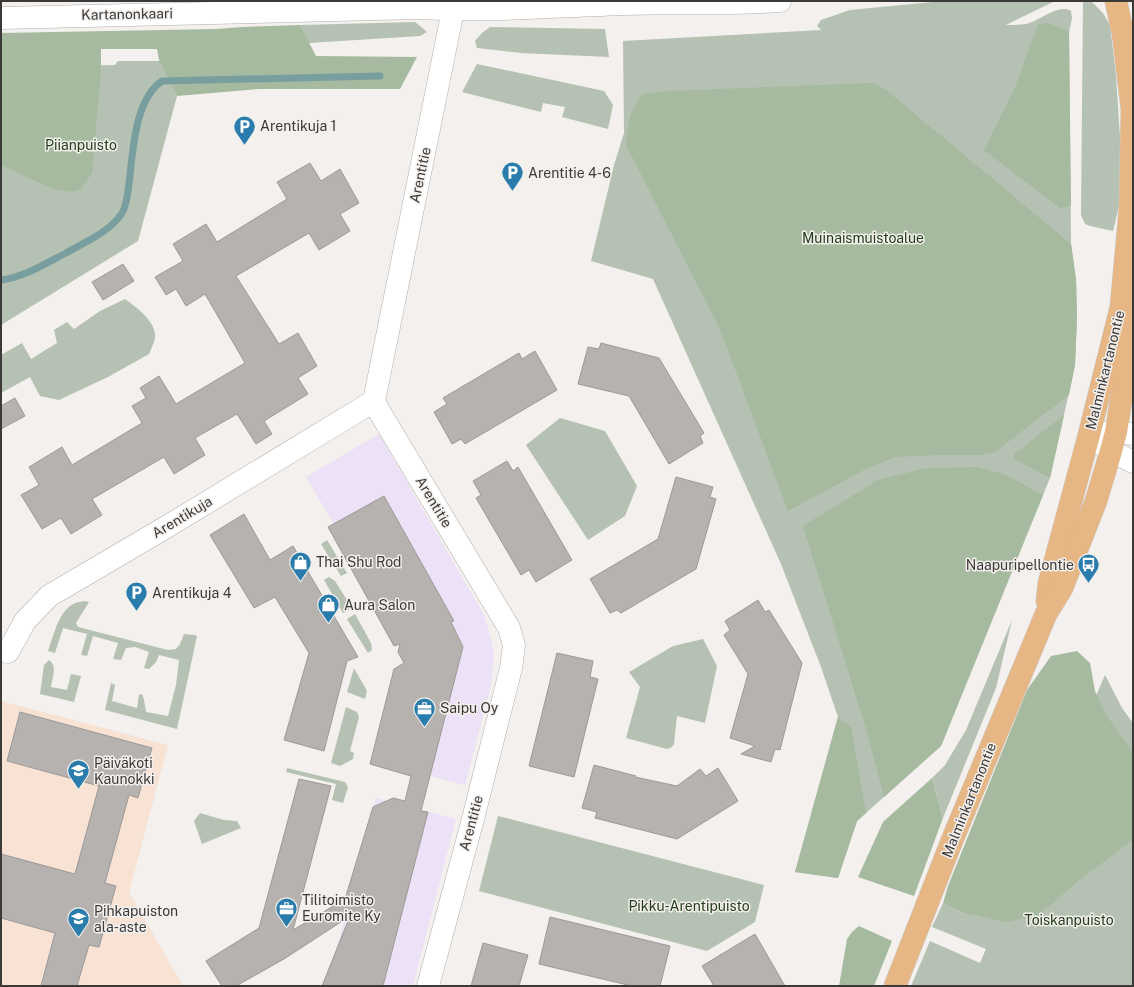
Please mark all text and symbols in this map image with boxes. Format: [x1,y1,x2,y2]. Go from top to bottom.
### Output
street label: Kartanonkaari [81,5,173,23]
parking icon: Arentikuja 1 [232,113,258,146]
place label: Arentikuja 1 [260,118,336,134]
park label: Piianpuisto [45,137,117,153]
street label: Arentitie [406,146,434,204]
parking icon: Arentitie 4-6 [499,160,525,193]
place label: Arentitie 4-6 [528,165,611,181]
park label: Muinaismuistoalue [802,230,924,246]
street label: Malminkartanontie [1082,309,1128,431]
street label: Arentitie [413,474,456,531]
street label: Arentikuja [149,493,215,541]
shop icon: Thai Shu Rod [287,549,313,582]
bus stop icon: Naapuripellontie [1076,552,1102,585]
place label: Thai Shu Rod [316,554,401,570]
place label: Naapuripellontie [966,557,1074,573]
parking icon: Arentikuja 4 [123,580,149,613]
place label: Arentikuja 4 [152,585,232,601]
shop icon: Aura Salon [316,592,342,625]
place label: Aura Salon [344,597,415,613]
office icon: Saipu Oy [412,695,438,728]
place label: Saipu Oy [440,700,499,716]
street label: Malminkartanontie [939,740,999,860]
place label: Päiväkoti Kaunokki [94,755,155,787]
school or university icon: Päiväkoti Kaunokki [65,758,91,791]
street label: Arentitie [456,793,486,852]
place label: Tilitoimisto Euromite Ky [302,892,381,924]
office icon: Tilitoimisto Euromite Ky [273,895,299,928]
park label: Pikku-Arentipuisto [628,898,750,914]
place label: Pihkapuiston ala-aste [94,903,178,935]
school or university icon: Pihkapuiston ala-aste [66,906,92,939]
park label: Toiskanpuisto [1024,912,1114,928]

